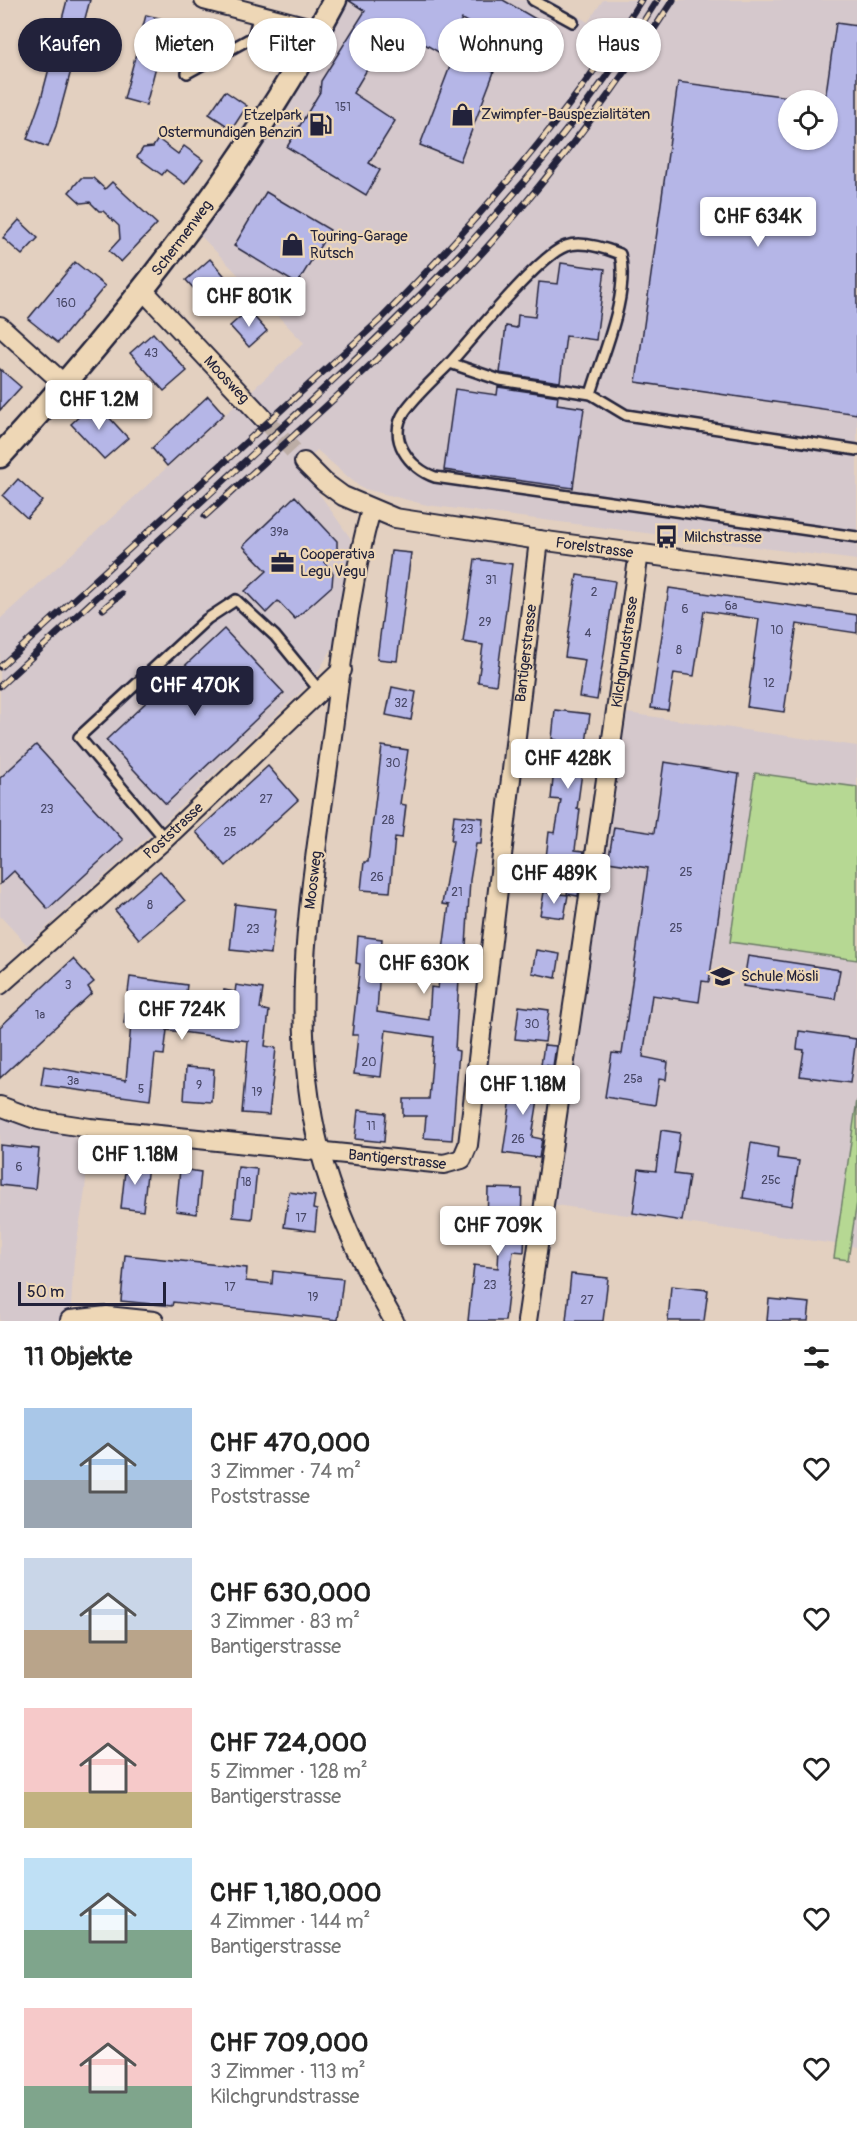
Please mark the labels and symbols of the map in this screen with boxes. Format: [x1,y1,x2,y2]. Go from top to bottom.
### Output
house number: 151 [335,100,351,115]
shop icon: Zwimpfer-Bauspezialitäten [450,101,476,127]
place label: Zwimpfer-Bauspezialitäten [481,105,650,124]
place label: Etzelpark Ostermundigen Benzin [158,106,303,142]
fuel station icon: Etzelpark Ostermundigen Benzin [307,111,333,137]
street label: Schermenweg [147,196,217,280]
pin: CHF 634K [696,197,820,248]
place label: Touring-Garage Rutsch [310,227,408,263]
shop icon: Touring-Garage Rutsch [279,232,305,258]
pin: CHF 801K [187,277,311,328]
house number: 160 [56,296,76,311]
house number: 43 [144,346,158,361]
street label: Moosweg [199,352,253,408]
pin: CHF 1.2M [37,380,161,431]
bus stop icon: Milchstrasse [653,524,679,550]
house number: 39a [270,525,289,540]
place label: Milchstrasse [684,528,762,547]
street label: Forelstrasse [554,533,635,563]
place label: Cooperativa Legu Vegu [300,545,375,581]
office icon: Cooperativa Legu Vegu [269,550,295,576]
house number: 31 [485,573,497,588]
house number: 2 [591,585,598,600]
street label: Kilchgrundstrasse [608,595,643,709]
house number: 6a [725,599,738,614]
house number: 6 [682,602,689,617]
street label: Bantigerstrasse [511,603,541,703]
house number: 29 [479,615,491,630]
house number: 10 [771,623,783,638]
house number: 4 [585,626,592,641]
house number: 8 [676,643,682,658]
pin: CHF 470K [133,666,257,717]
house number: 12 [763,676,775,691]
house number: 32 [394,696,408,711]
pin: CHF 428K [506,739,630,790]
house number: 30 [386,756,400,771]
house number: 27 [259,792,273,807]
street label: Poststrasse [140,798,208,864]
house number: 23 [40,802,54,817]
house number: 28 [382,813,394,828]
house number: 23 [460,822,474,837]
house number: 25 [223,825,237,840]
street label: Moosweg [300,850,327,910]
pin: CHF 489K [492,854,616,905]
house number: 25 [679,865,693,880]
house number: 26 [370,870,384,885]
house number: 21 [451,885,463,900]
house number: 8 [147,898,153,913]
house number: 25 [669,921,683,936]
house number: 23 [246,922,260,937]
pin: CHF 630K [362,944,486,995]
school or university icon: Schule Mösli [710,963,736,989]
place label: Schule Mösli [741,967,818,986]
house number: 3 [65,978,72,993]
pin: CHF 724K [120,990,244,1041]
house number: 1a [35,1008,46,1023]
house number: 30 [525,1017,539,1032]
house number: 20 [362,1055,376,1070]
pin: CHF 1.18M [454,1065,592,1116]
house number: 25a [624,1072,643,1087]
house number: 3a [67,1074,80,1089]
house number: 9 [196,1078,202,1093]
house number: 5 [138,1082,144,1097]
house number: 19 [252,1085,262,1100]
house number: 11 [366,1119,376,1134]
house number: 26 [511,1132,525,1147]
pin: CHF 1.18M [66,1135,204,1186]
street label: Bantigerstrasse [347,1145,448,1174]
house number: 6 [16,1160,23,1175]
house number: 25c [761,1173,781,1188]
house number: 18 [241,1175,251,1190]
pin: CHF 709K [436,1206,560,1257]
house number: 17 [295,1211,307,1226]
house number: 23 [483,1278,497,1293]
scale bar [18,1279,166,1306]
house number: 17 [224,1280,236,1295]
house number: 19 [308,1290,318,1305]
house number: 27 [580,1293,594,1308]

